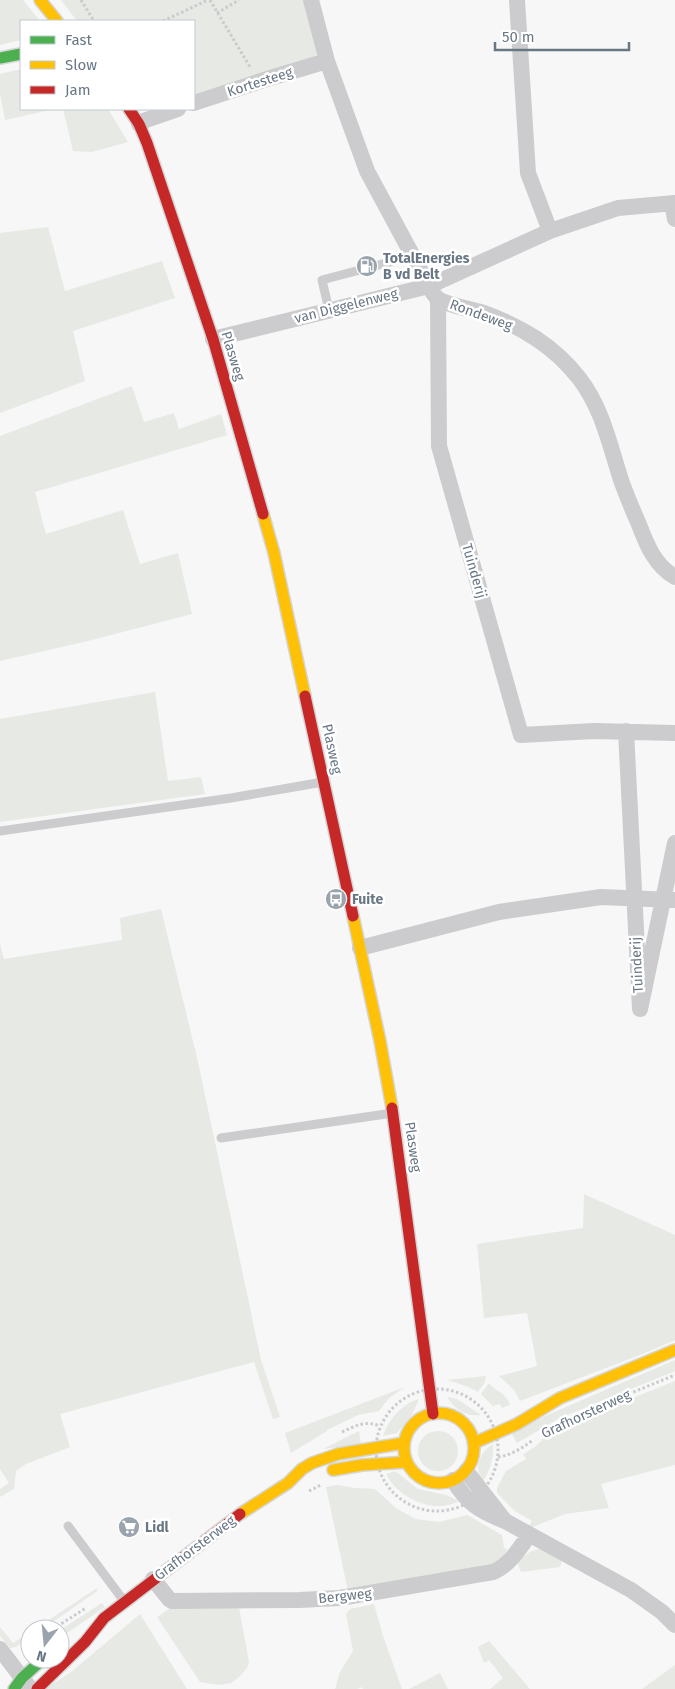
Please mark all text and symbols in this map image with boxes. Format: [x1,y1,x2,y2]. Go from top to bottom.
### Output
legend [20,20,195,110]
scale bar [495,20,629,52]
text: 50 m [502,28,535,46]
text: Fast [65,31,92,49]
text: Slow [65,56,97,74]
street label: Kortesteeg [225,63,296,101]
text: Jam [65,81,91,99]
place label: TotalEnergies B vd Belt [383,250,470,283]
fuel station icon: TotalEnergies B vd Belt [355,254,379,278]
street label: van Diggelenweg [293,285,400,327]
street label: Rondeweg [447,296,515,334]
street label: Plasweg [217,329,249,384]
street label: Tuinderij [458,542,490,600]
street label: Plasweg [318,722,346,776]
bus stop icon: Fuite [324,887,348,911]
place label: Fuite [352,891,383,908]
street label: Tuinderij [627,936,647,994]
street label: Plasweg [401,1121,425,1174]
street label: Grafhorsterweg [538,1385,634,1442]
street label: Grafhorsterweg [151,1512,239,1584]
supermarket icon: Lidl [117,1515,141,1539]
place label: Lidl [145,1519,170,1536]
street label: Bergweg [317,1585,373,1607]
north arrow [20,1619,70,1669]
text: N [35,1647,48,1665]

